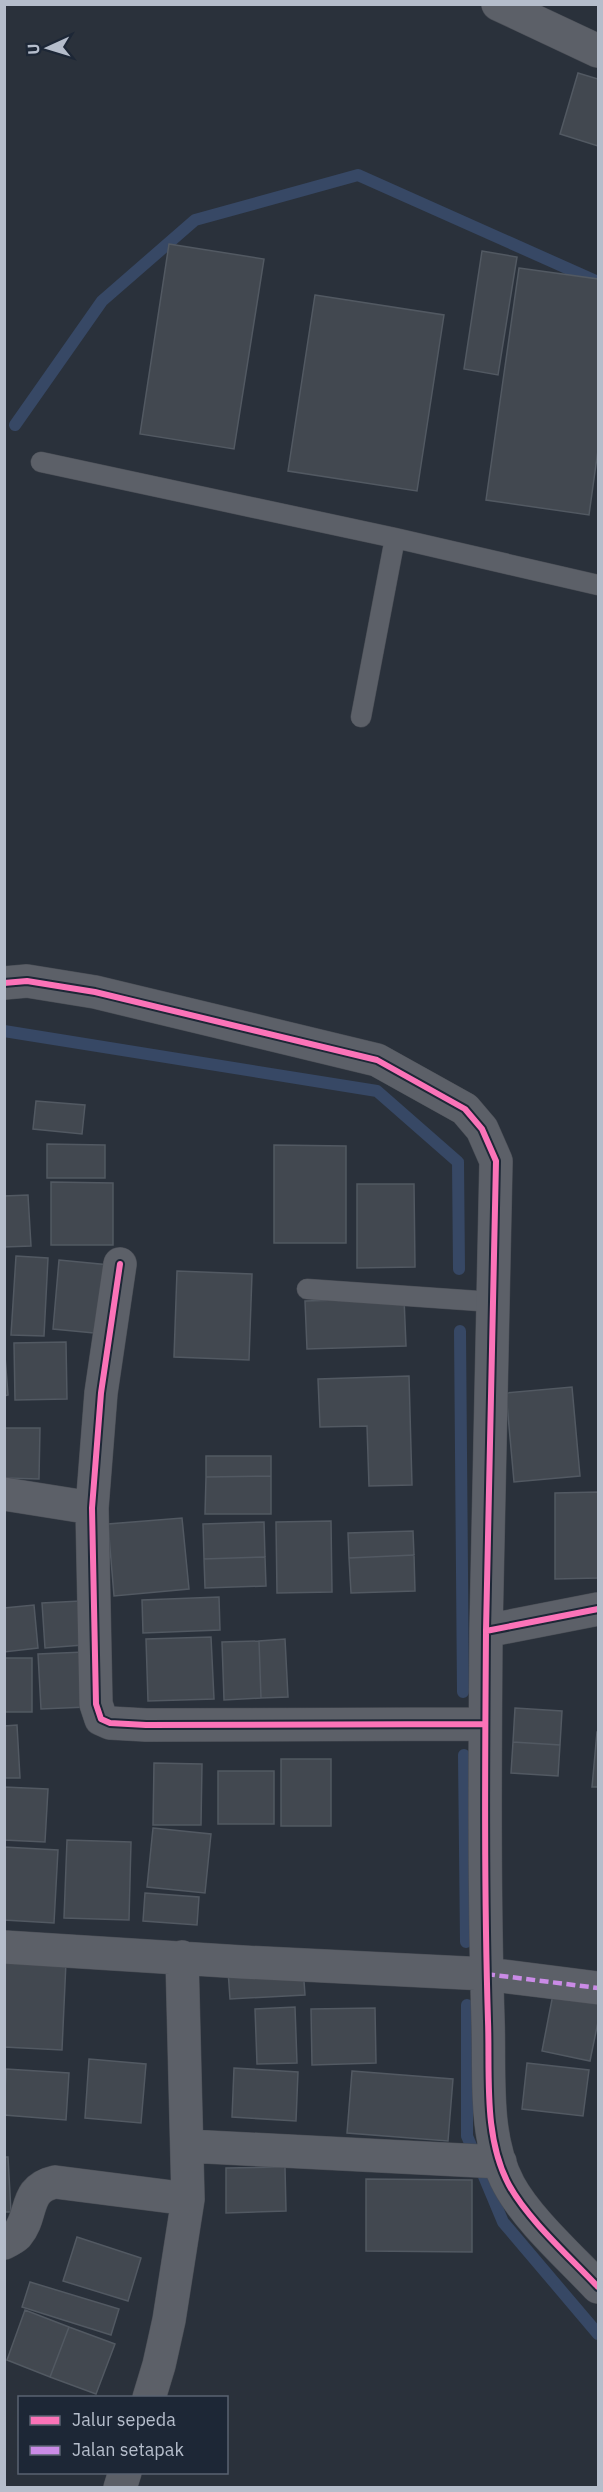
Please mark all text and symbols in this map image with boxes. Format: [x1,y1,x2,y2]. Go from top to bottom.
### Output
north arrow [18,18,78,78]
text: U [23,43,43,55]
legend [18,2396,228,2474]
text: Jalur sepeda [72,2408,176,2431]
text: Jalan setapak [72,2438,184,2461]

